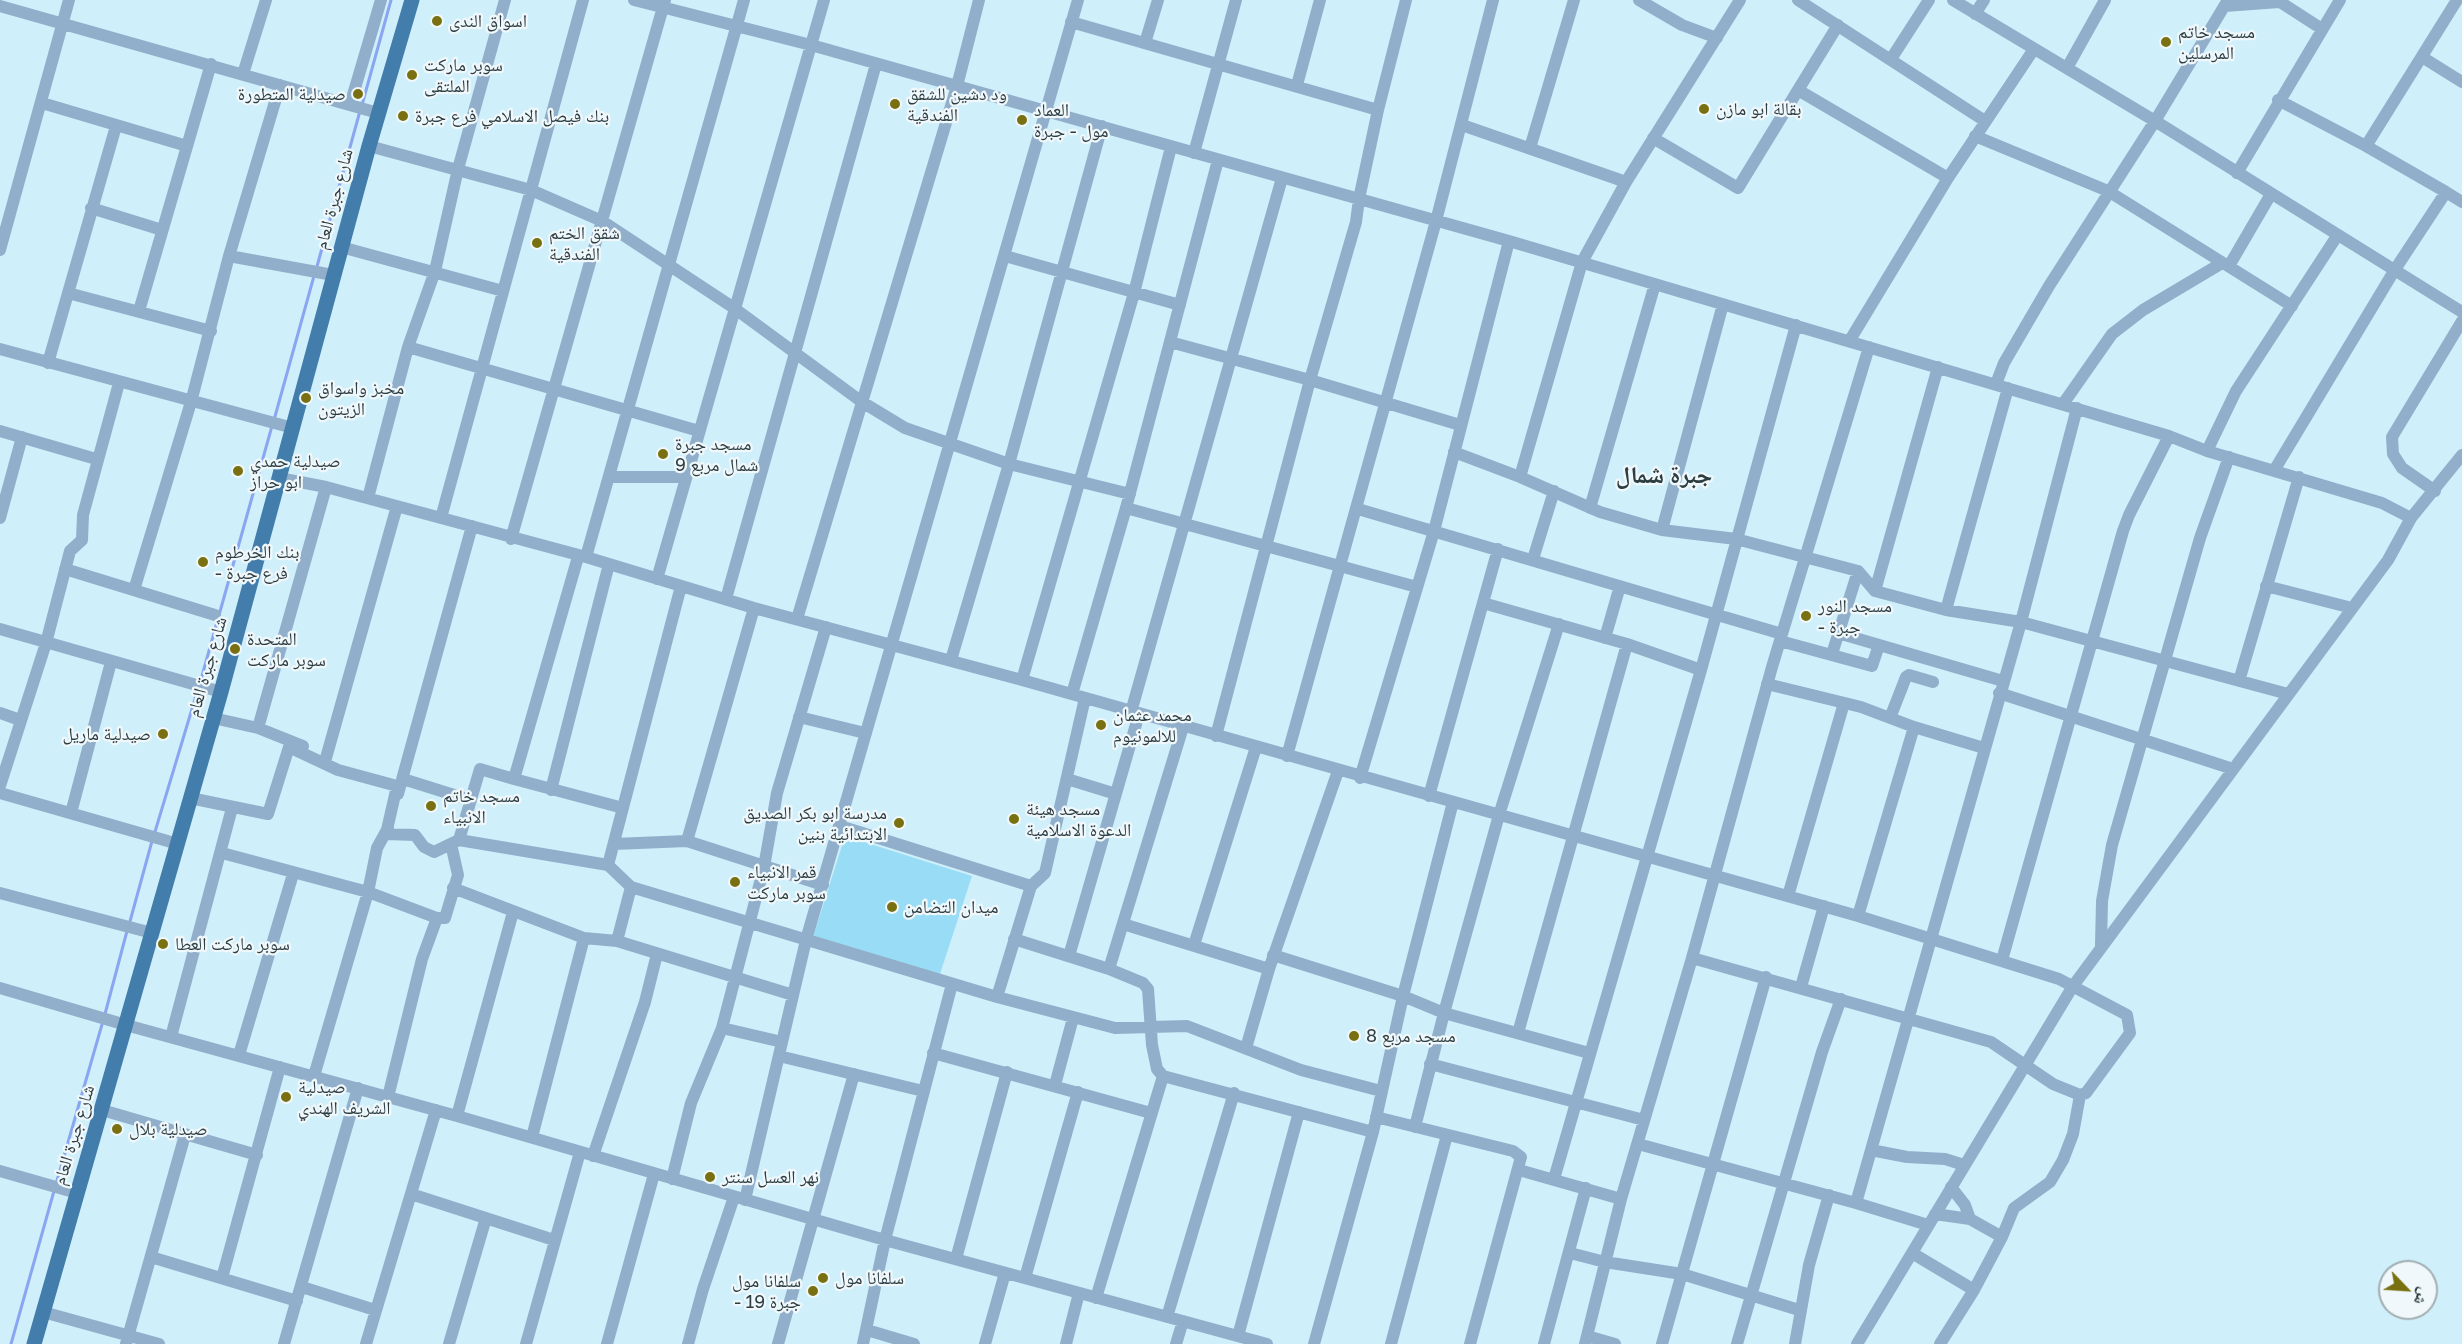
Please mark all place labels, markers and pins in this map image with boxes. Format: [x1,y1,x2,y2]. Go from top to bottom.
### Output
place label: اسواق الندى [449,10,527,32]
marker: اسواق الندى [430,14,444,28]
place label: مسجد خاتم المرسلين [2178,21,2255,63]
marker: مسجد خاتم المرسلين [2159,35,2173,49]
place label: سوبر ماركت الملتقى [424,54,503,97]
marker: سوبر ماركت الملتقى [405,68,419,82]
place label: صيدلية المتطورة [238,83,346,105]
place label: ود دشين للشقق الفندقية [907,83,1007,125]
marker: صيدلية المتطورة [351,87,365,101]
marker: ود دشين للشقق الفندقية [888,97,902,111]
place label: بقالة ابو مازن [1716,98,1801,120]
place label: العماد مول - جبرة [1034,99,1109,142]
marker: بقالة ابو مازن [1697,102,1711,116]
place label: بنك فيصل الاسلامي فرع جبرة [415,105,609,127]
marker: بنك فيصل الاسلامي فرع جبرة [396,109,410,123]
marker: العماد مول - جبرة [1015,113,1029,127]
place label: شقق الختم الفندقية [549,222,620,264]
marker: شقق الختم الفندقية [530,236,544,250]
place label: مخبز واسواق الزيتون [318,377,404,420]
marker: مخبز واسواق الزيتون [299,391,313,405]
place label: مسجد جبرة شمال مربع 9 [675,433,758,476]
marker: مسجد جبرة شمال مربع 9 [656,447,670,461]
place label: صيدلية حمدي ابو حراز [250,450,341,492]
marker: صيدلية حمدي ابو حراز [231,464,245,478]
place label: بنك الخرطوم - فرع جبرة [215,541,299,584]
marker: بنك الخرطوم - فرع جبرة [196,555,210,569]
place label: مسجد النور - جبرة [1818,595,1892,638]
marker: مسجد النور - جبرة [1799,609,1813,623]
place label: المتحدة سوبر ماركت [247,628,326,670]
marker: المتحدة سوبر ماركت [228,642,242,656]
place label: محمد عثمان للالمونيوم [1113,704,1192,746]
marker: محمد عثمان للالمونيوم [1094,718,1108,732]
place label: صيدلية ماريل [62,723,151,745]
marker: صيدلية ماريل [156,727,170,741]
place label: مسجد خاتم الانبياء [443,785,520,828]
place label: مسجد هيئة الدعوة الاسلامية [1026,798,1131,840]
marker: مسجد خاتم الانبياء [424,799,438,813]
place label: مدرسة ابو بكر الصديق الابتدائية بنين [743,802,887,844]
marker: مسجد هيئة الدعوة الاسلامية [1007,812,1021,826]
marker: مدرسة ابو بكر الصديق الابتدائية بنين [892,816,906,830]
place label: قمر الانبياء سوبر ماركت [747,861,826,904]
marker: قمر الانبياء سوبر ماركت [728,875,742,889]
place label: ميدان التضامن [904,896,998,918]
marker: ميدان التضامن [885,900,899,914]
place label: سوبر ماركت العطا [175,933,290,955]
marker: سوبر ماركت العطا [156,937,170,951]
place label: مسجد مربع 8 [1366,1025,1456,1047]
marker: مسجد مربع 8 [1347,1029,1361,1043]
place label: صيدلية الشريف الهندي [298,1076,391,1118]
marker: صيدلية الشريف الهندي [279,1090,293,1104]
place label: صيدلية بلال [129,1118,208,1140]
marker: صيدلية بلال [110,1122,124,1136]
place label: نهر العسل سنتر [722,1166,819,1188]
marker: نهر العسل سنتر [703,1170,717,1184]
place label: سلفانا مول [835,1267,904,1289]
place label: سلفانا مول - جبرة 19 [732,1270,801,1312]
marker: سلفانا مول [816,1271,830,1285]
marker: سلفانا مول - جبرة 19 [806,1284,820,1298]

